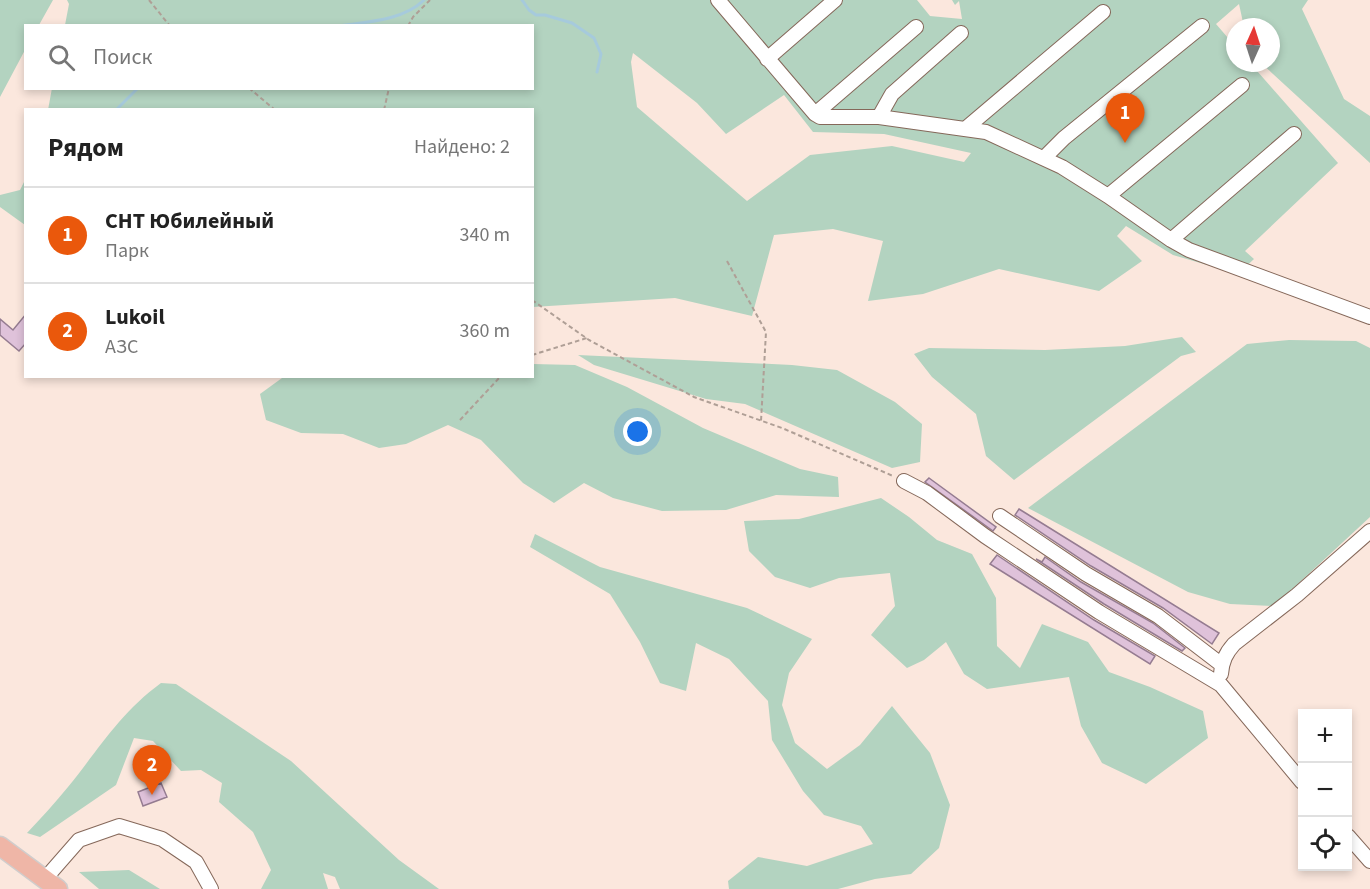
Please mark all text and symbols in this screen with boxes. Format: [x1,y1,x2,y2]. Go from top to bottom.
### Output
north arrow [1226,18,1280,72]
search box [24,24,534,90]
icon: search [45,41,78,74]
text: Поиск [93,41,152,73]
pin: 1 [1106,94,1144,143]
text: Рядом [48,129,124,166]
text: Найдено: 2 [414,133,510,161]
text: СНТ Юбилейный [105,205,274,237]
text: 1 [62,221,73,249]
text: 340 m [460,221,510,249]
text: Парк [105,237,149,265]
text: Lukoil [105,301,165,333]
text: 2 [62,317,73,345]
text: 360 m [460,317,510,345]
text: АЗС [105,333,138,361]
your location [623,417,652,446]
map controls [1298,709,1352,871]
button: + [1298,709,1352,763]
pin: 2 [132,746,172,795]
button: − [1298,763,1352,817]
button: locate [1298,817,1352,871]

